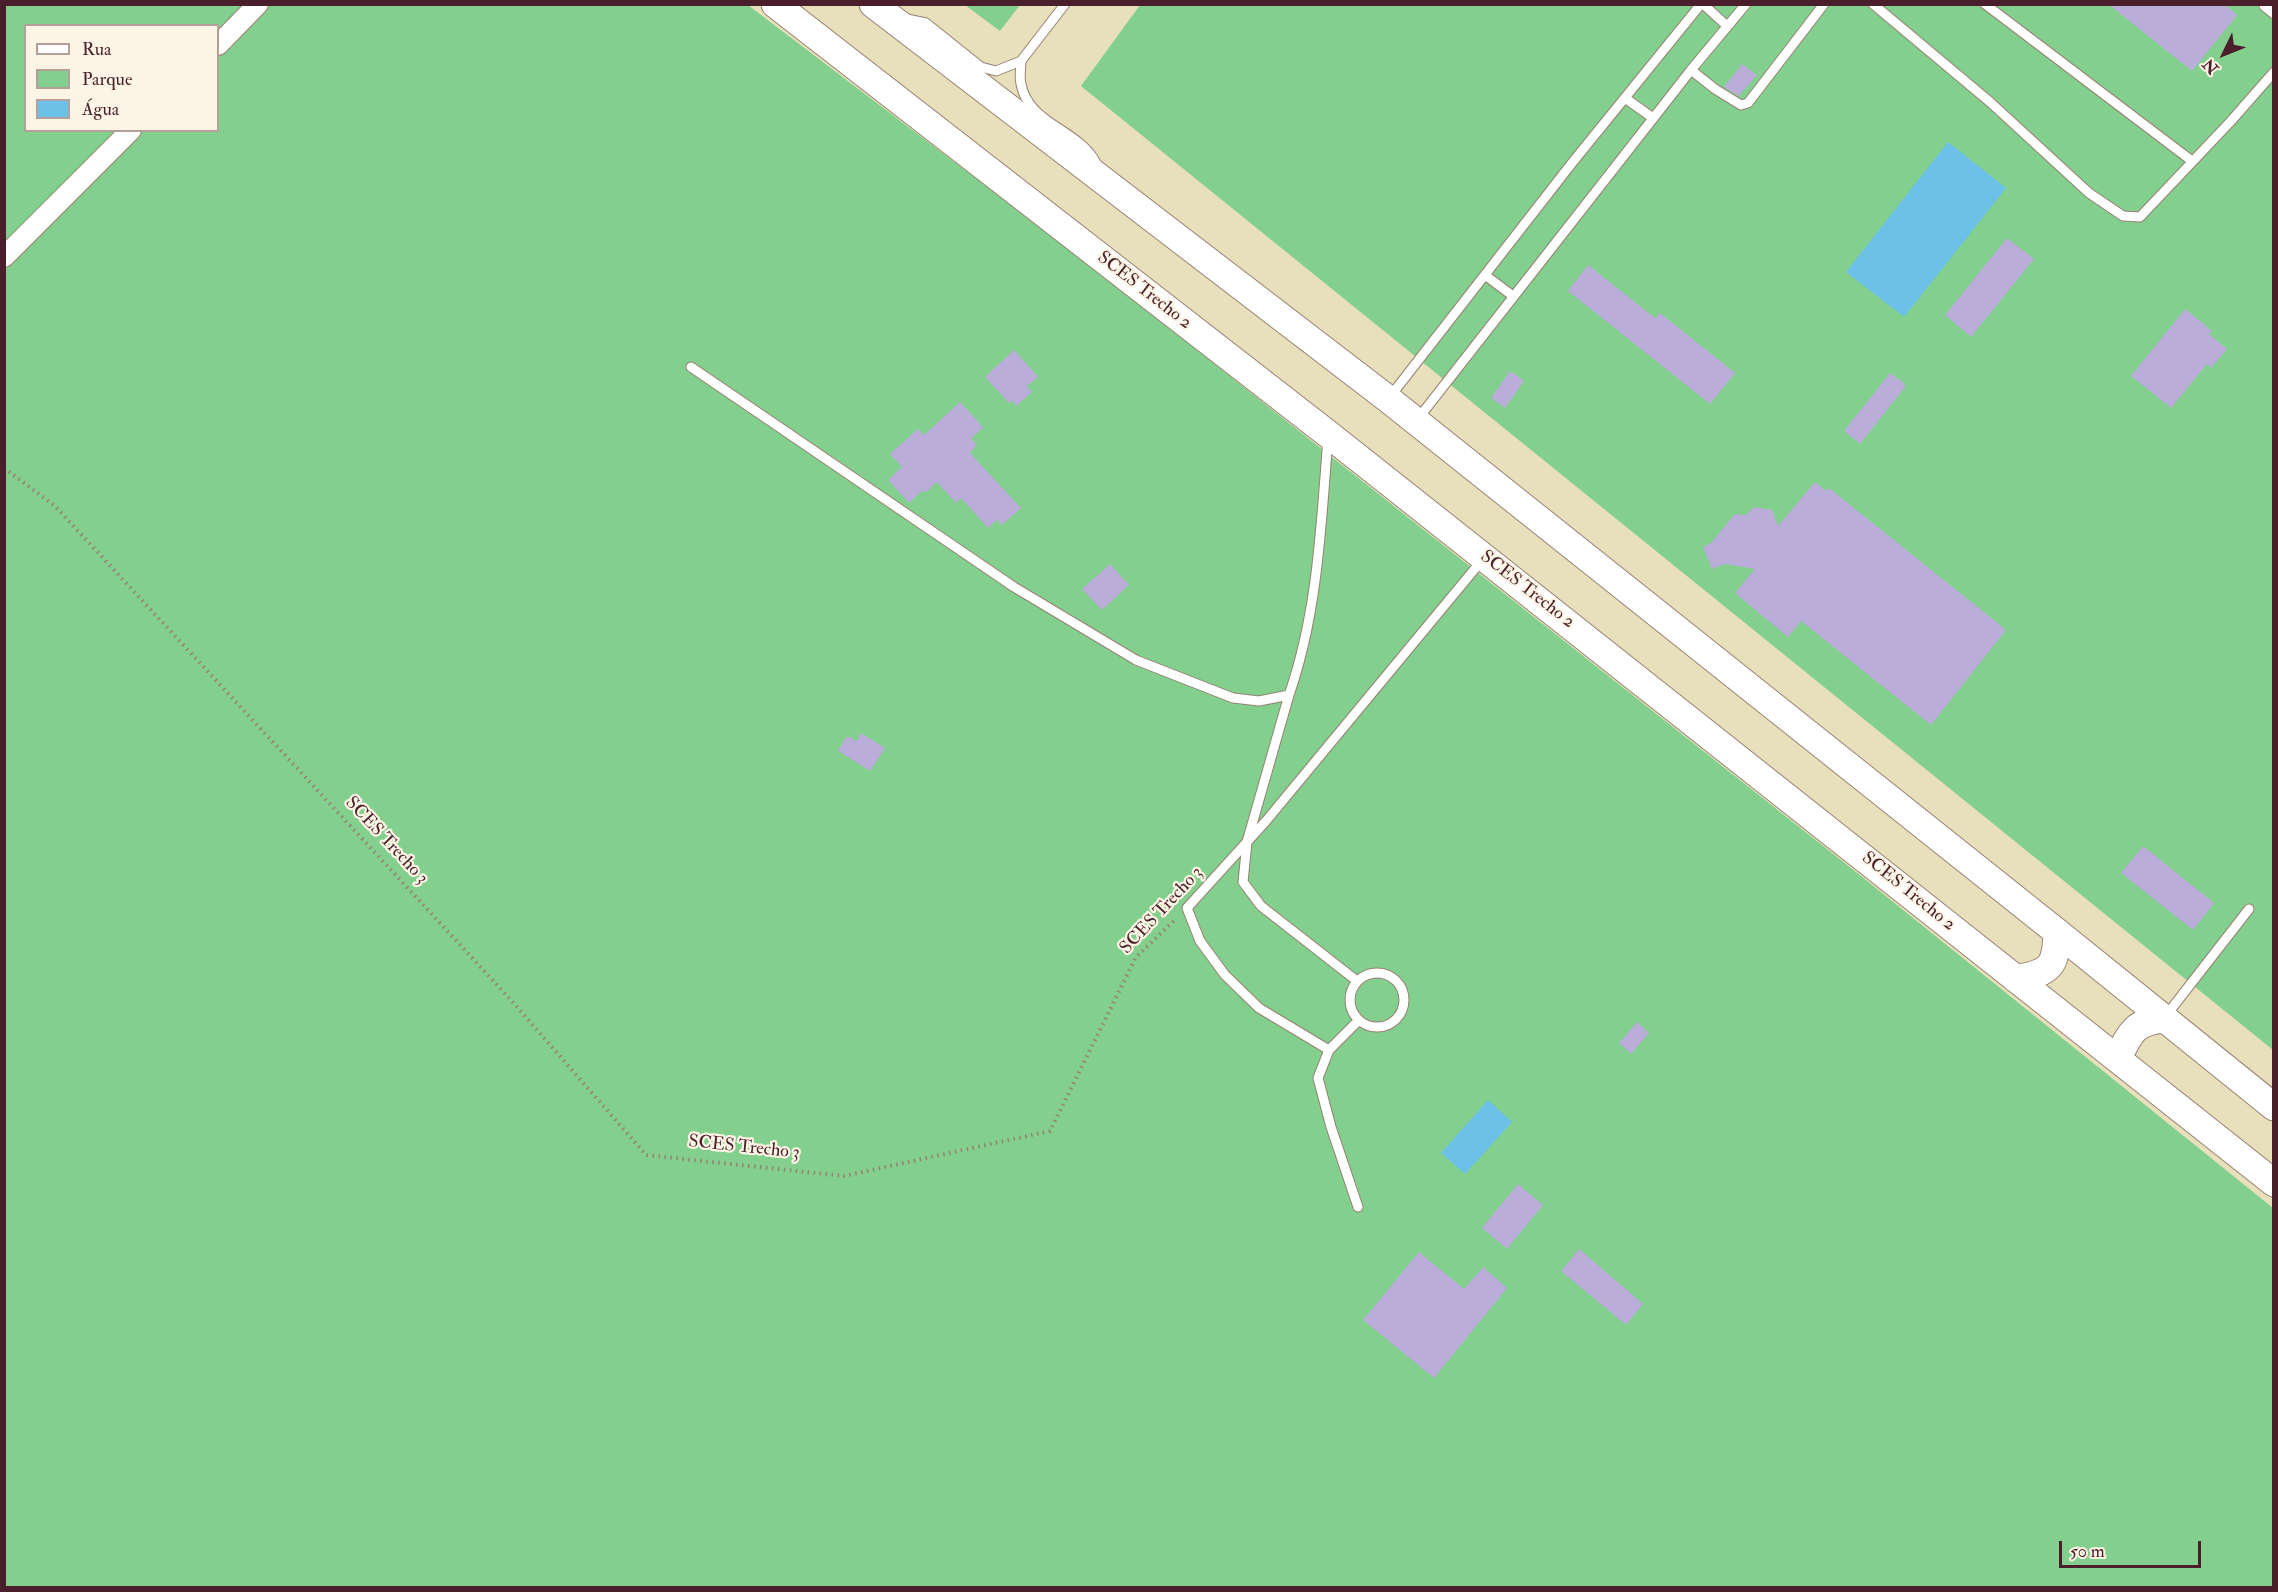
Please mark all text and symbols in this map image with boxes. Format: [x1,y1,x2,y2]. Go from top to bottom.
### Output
legend [24,24,219,132]
north arrow [2194,24,2254,84]
text: Rua [82,38,111,61]
text: N [2199,54,2223,78]
text: Parque [82,68,132,91]
text: Água [82,98,119,121]
street label: SCES Trecho 2 [1093,247,1195,335]
street label: SCES Trecho 2 [1476,546,1578,634]
street label: SCES Trecho 3 [340,793,432,889]
street label: SCES Trecho 2 [1857,848,1959,936]
street label: SCES Trecho 3 [1116,863,1208,959]
street label: SCES Trecho 3 [687,1131,801,1165]
scale bar [2062,1529,2204,1567]
text: 50 m [2070,1540,2105,1563]

